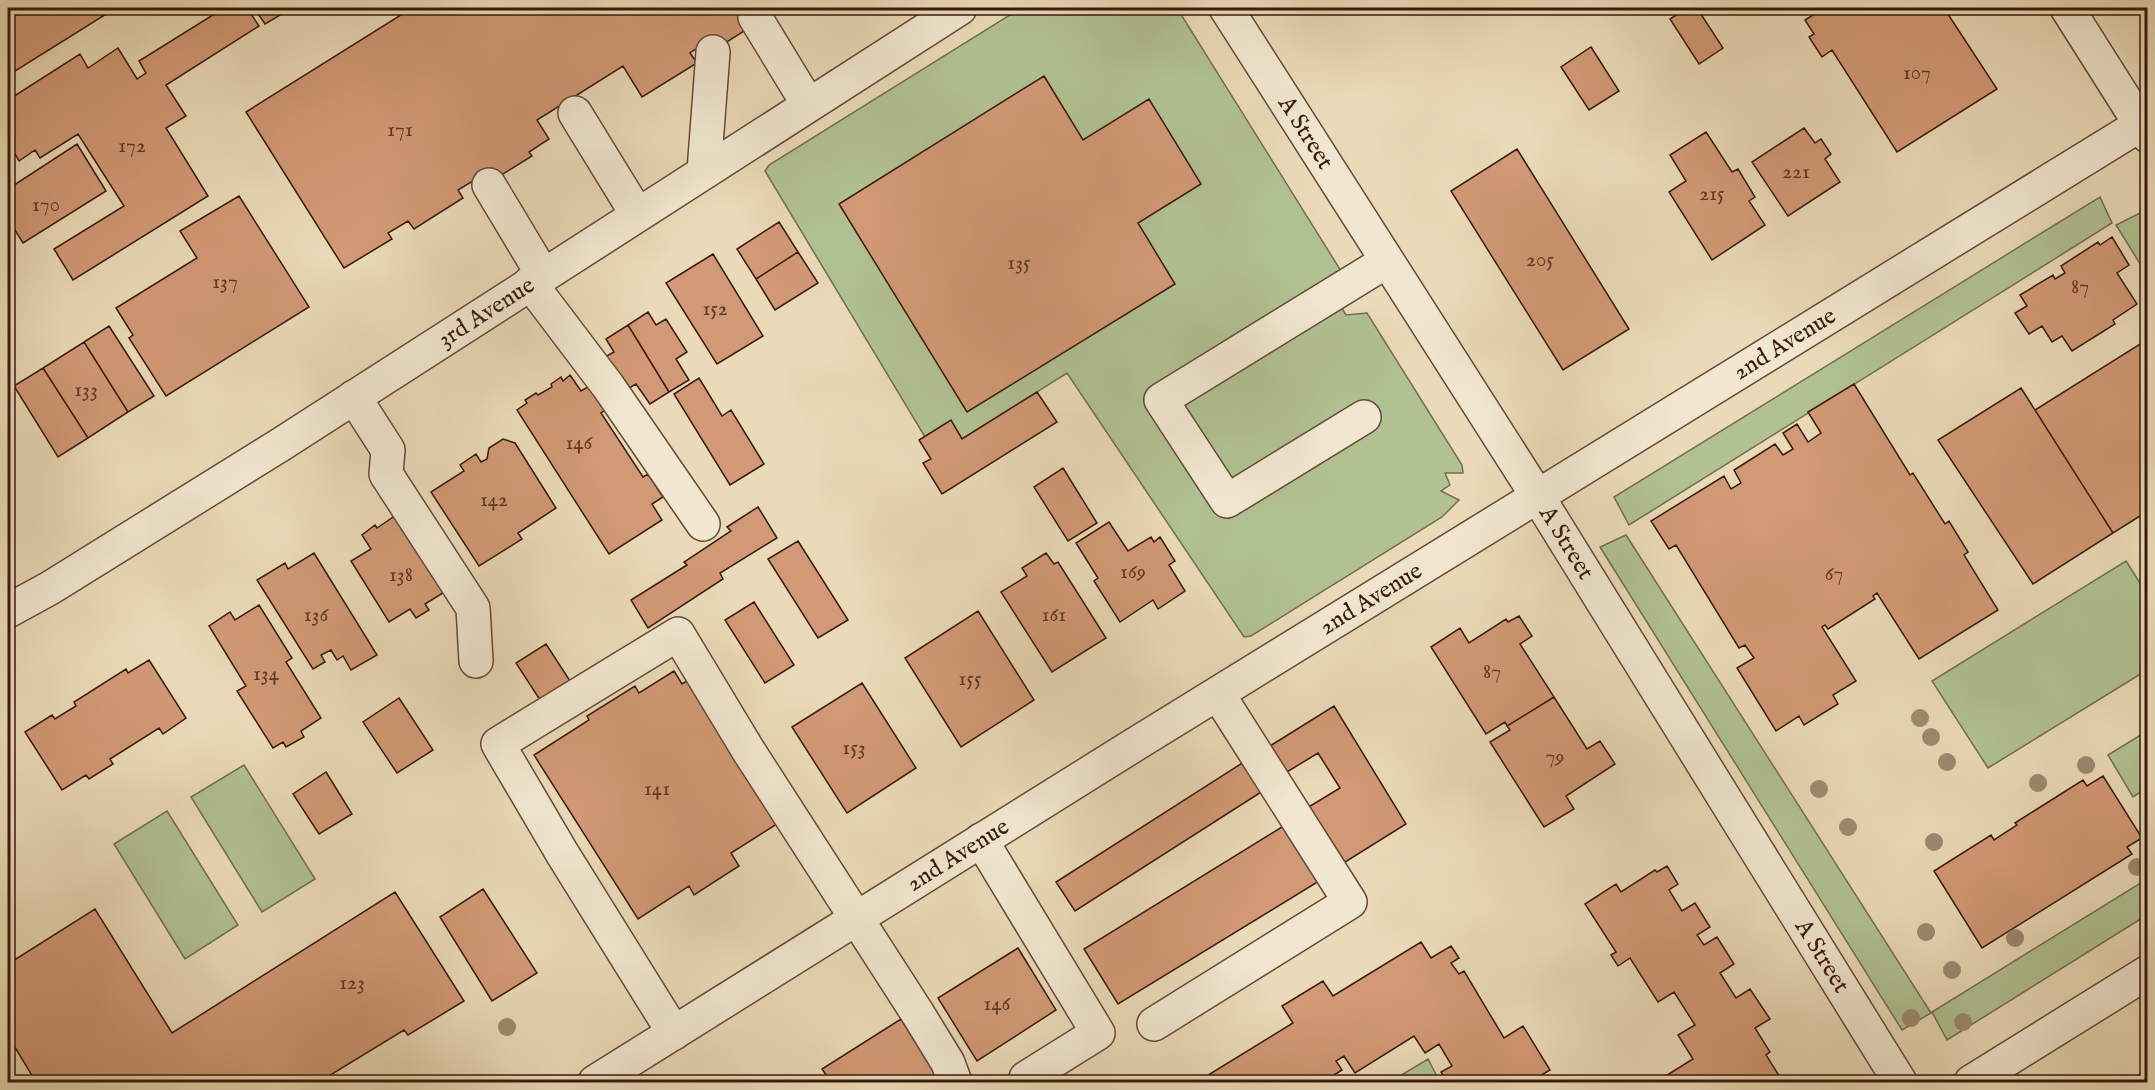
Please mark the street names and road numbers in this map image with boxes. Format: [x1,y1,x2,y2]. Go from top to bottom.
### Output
street label: A Street [1270,89,1340,175]
street label: 3rd Avenue [432,270,541,355]
street label: 2nd Avenue [1727,300,1842,387]
street label: A Street [1531,499,1601,586]
street label: 2nd Avenue [1314,555,1428,642]
street label: 2nd Avenue [901,811,1015,899]
street label: A Street [1787,913,1857,999]

